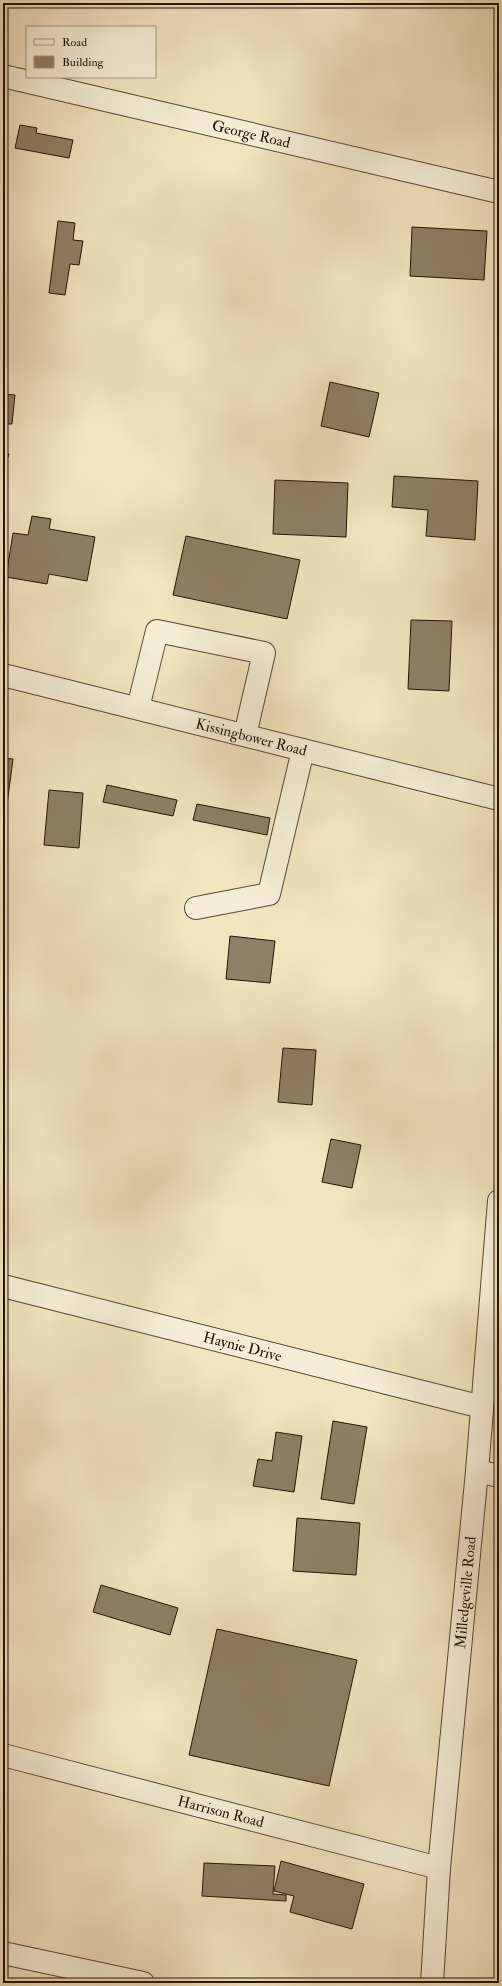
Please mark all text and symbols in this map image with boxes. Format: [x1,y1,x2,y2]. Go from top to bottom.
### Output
legend [26,26,156,78]
text: Road [62,35,87,50]
text: Building [62,55,105,70]
street label: George Road [210,116,293,153]
street label: Kissingbower Road [194,714,310,760]
street label: Haynie Drive [201,1327,284,1366]
street label: Milledgeville Road [451,1535,480,1649]
street label: Harrison Road [176,1791,267,1832]

